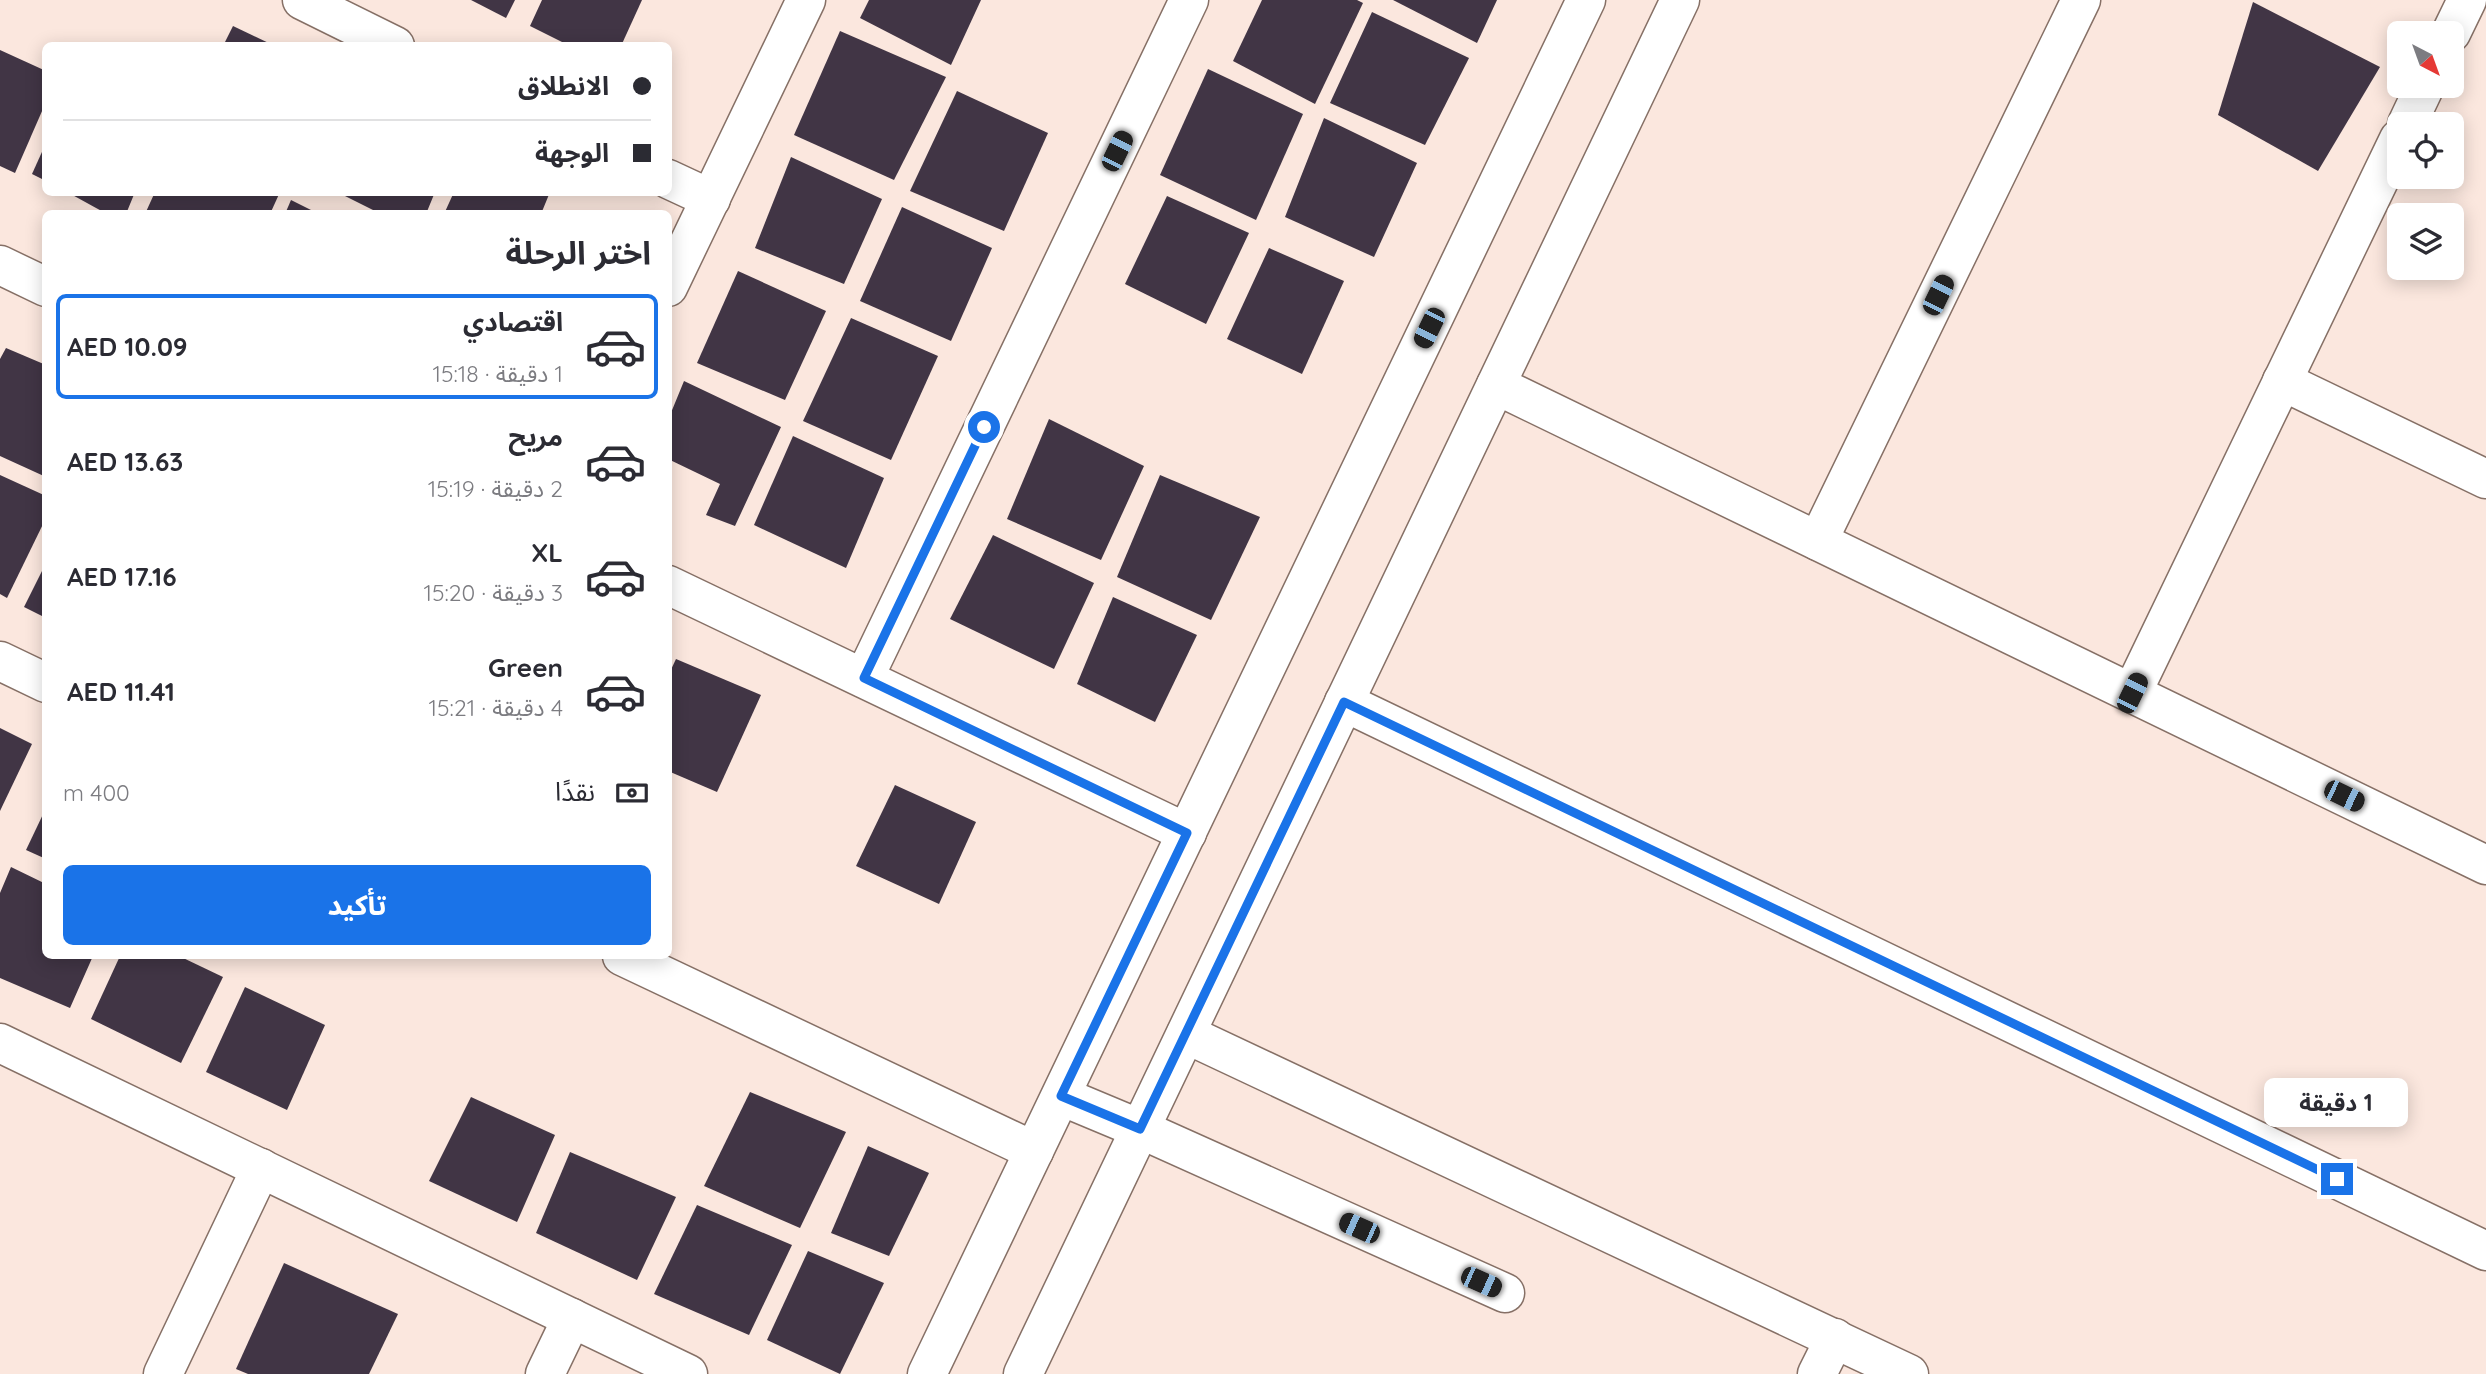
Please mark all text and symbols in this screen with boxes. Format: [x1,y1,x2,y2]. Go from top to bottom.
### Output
north arrow [2387,21,2464,98]
map controls [2387,21,2464,280]
text: الانطلاق [518,69,609,102]
button: locate [2387,112,2464,189]
car [1099,128,1136,174]
text: الوجهة [535,136,609,169]
button: layers [2387,203,2464,280]
text: اختر الرحلة [505,232,651,272]
car [1920,272,1957,318]
text: اقتصادي [463,305,563,338]
car [1411,305,1448,351]
icon: car [584,315,647,378]
text: AED 10.09 [67,330,188,363]
text: 1 دقيقة · 15:18 [432,359,563,388]
route start [968,411,1000,443]
text: مريح [508,420,563,453]
icon: car [584,430,647,493]
text: AED 13.63 [67,445,183,478]
text: 2 دقيقة · 15:19 [428,474,563,503]
text: XL [531,536,563,569]
icon: car [584,545,647,608]
text: AED 17.16 [67,560,177,593]
text: 3 دقيقة · 15:20 [423,578,563,607]
text: Green [488,651,563,684]
icon: car [584,660,647,723]
car [2114,670,2151,716]
text: AED 11.41 [67,675,175,708]
text: 4 دقيقة · 15:21 [429,693,563,722]
icon: cash [613,774,651,812]
text: نقدًا [555,775,595,808]
car [2321,777,2368,815]
text: 400 m [63,778,130,807]
button: تأكيد [63,865,651,945]
callout: 1 دقيقة [2265,1078,2409,1126]
text: 1 دقيقة [2299,1088,2373,1117]
route end [2321,1163,2353,1195]
car [1336,1210,1383,1246]
car [1458,1264,1505,1300]

